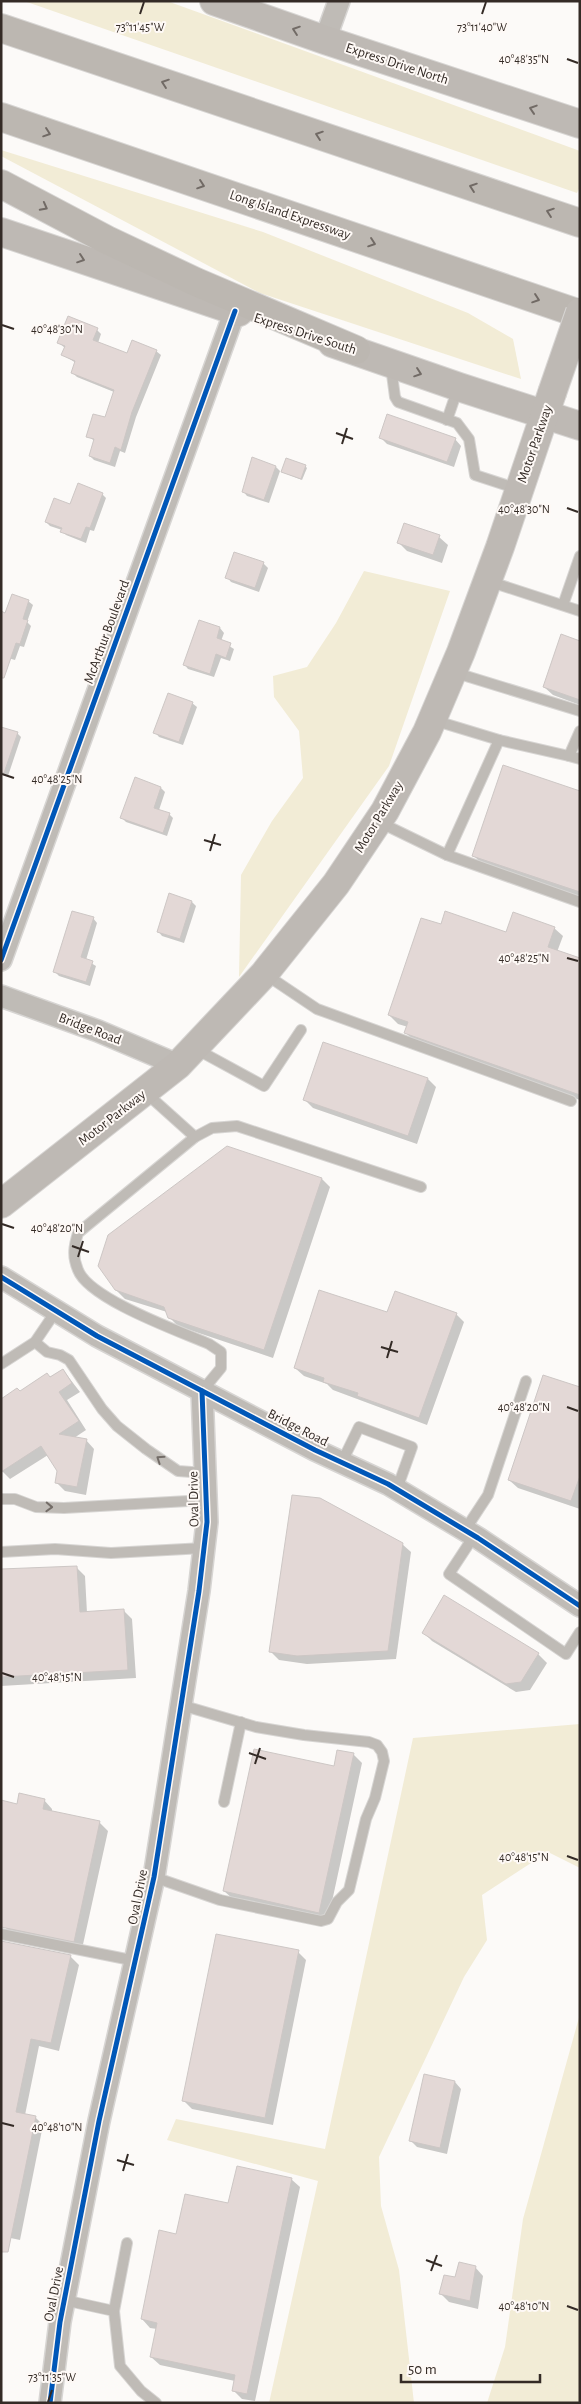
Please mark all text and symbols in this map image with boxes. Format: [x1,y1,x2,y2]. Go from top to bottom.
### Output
text: 73°11'45"W [116,21,165,33]
text: 73°11'40"W [457,21,507,33]
one-way arrow [292,26,301,36]
street label: Express Drive North [344,41,450,87]
text: 40°48'35"N [499,53,549,65]
one-way arrow [162,79,170,89]
one-way arrow [530,104,538,114]
one-way arrow [43,127,51,137]
one-way arrow [316,131,324,141]
one-way arrow [197,179,205,189]
one-way arrow [470,182,478,192]
street label: Long Island Expressway [228,188,352,242]
one-way arrow [39,200,48,210]
one-way arrow [546,208,554,218]
one-way arrow [367,237,375,247]
one-way arrow [76,253,84,263]
one-way arrow [532,293,540,303]
street label: Express Drive South [252,311,358,357]
text: 40°48'30"N [31,323,83,335]
one-way arrow [413,367,422,377]
street label: Motor Parkway [515,403,555,485]
text: 40°48'30"N [498,503,550,515]
street label: McArthur Boulevard [82,578,132,686]
text: 40°48'25"N [31,773,83,785]
street label: Motor Parkway [352,779,406,855]
text: 40°48'25"N [498,952,550,964]
street label: Bridge Road [57,1011,123,1047]
street label: Motor Parkway [76,1088,148,1148]
text: 40°48'20"N [31,1222,83,1234]
text: 40°48'20"N [498,1401,550,1413]
street label: Bridge Road [265,1407,331,1449]
one-way arrow [157,1456,166,1465]
street label: Oval Drive [187,1471,201,1527]
one-way arrow [45,1502,53,1513]
text: 40°48'15"N [32,1671,82,1683]
text: 40°48'15"N [499,1851,549,1863]
street label: Oval Drive [126,1868,150,1926]
text: 40°48'10"N [31,2121,83,2133]
street label: Oval Drive [42,2265,66,2323]
text: 40°48'10"N [498,2300,550,2312]
scale bar [401,2352,540,2384]
text: 50 m [408,2362,437,2377]
text: 73°11'35"W [28,2371,76,2383]

